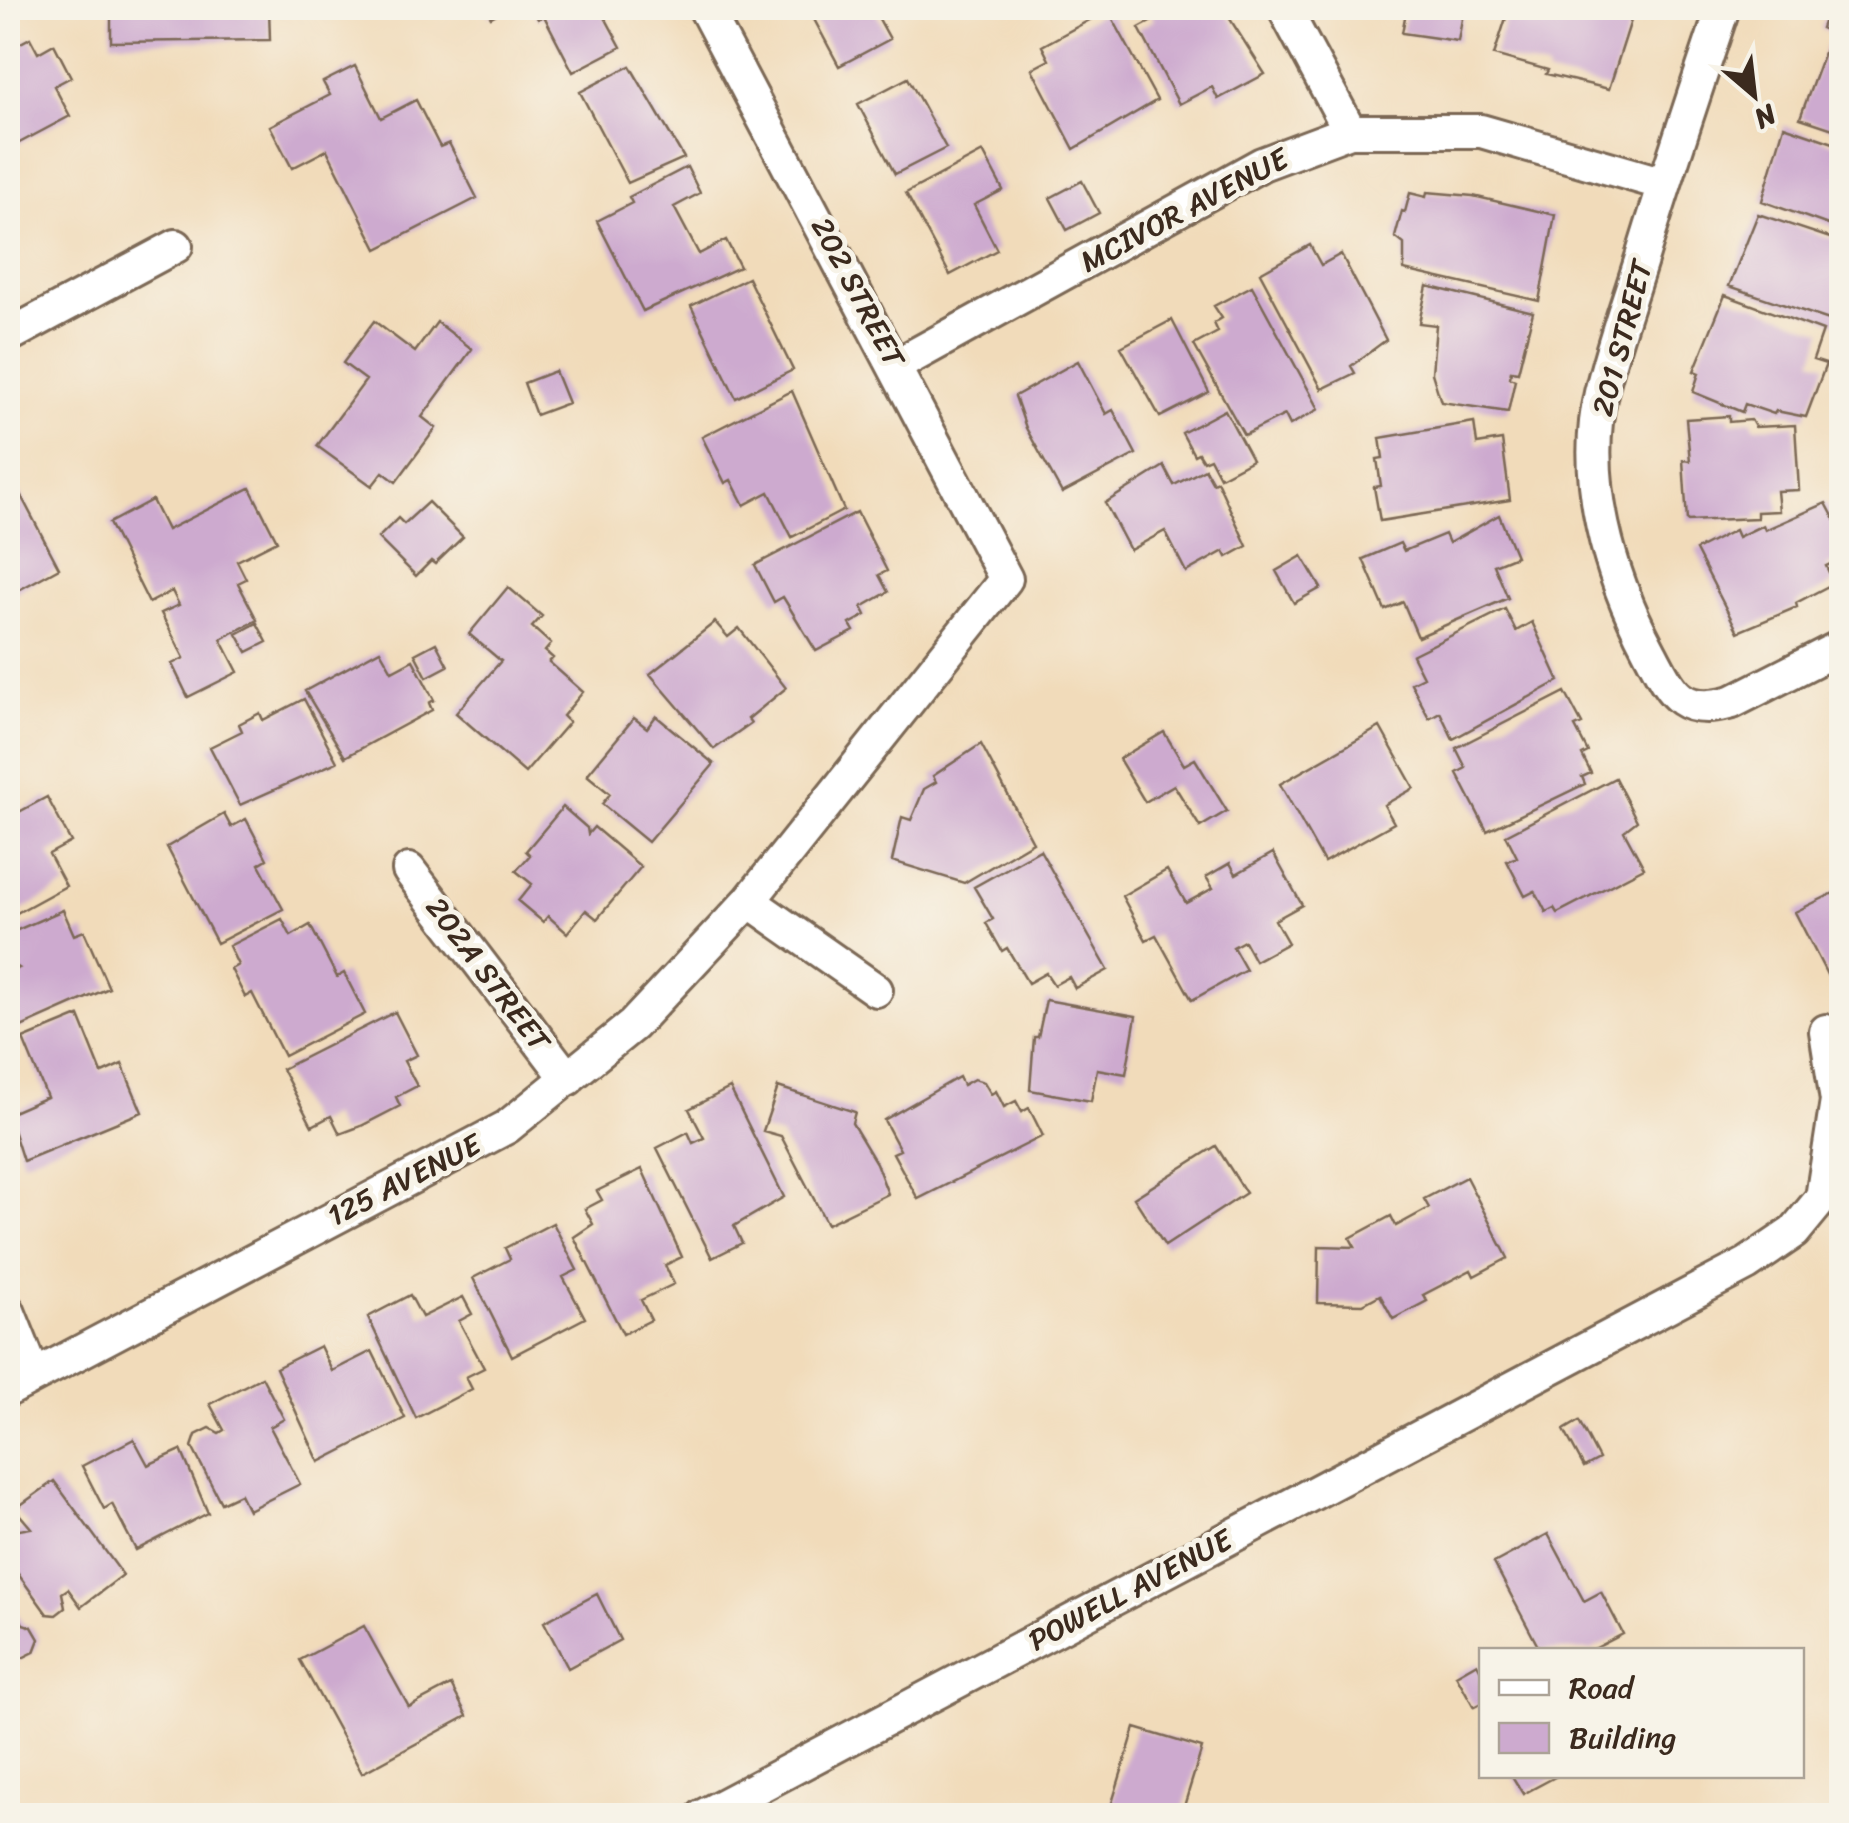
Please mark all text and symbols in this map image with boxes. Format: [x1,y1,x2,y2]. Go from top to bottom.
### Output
north arrow [1704,45,1804,145]
text: N [1745,90,1786,143]
street label: MCIVOR AVENUE [1070,131,1300,288]
street label: 202 STREET [796,207,921,379]
street label: 201 STREET [1575,252,1669,422]
street label: 202A STREET [411,884,566,1065]
street label: 125 AVENUE [317,1117,493,1242]
street label: POWELL AVENUE [1018,1512,1244,1667]
legend [1479,1648,1804,1778]
text: Road [1569,1661,1636,1715]
text: Building [1569,1711,1676,1765]

